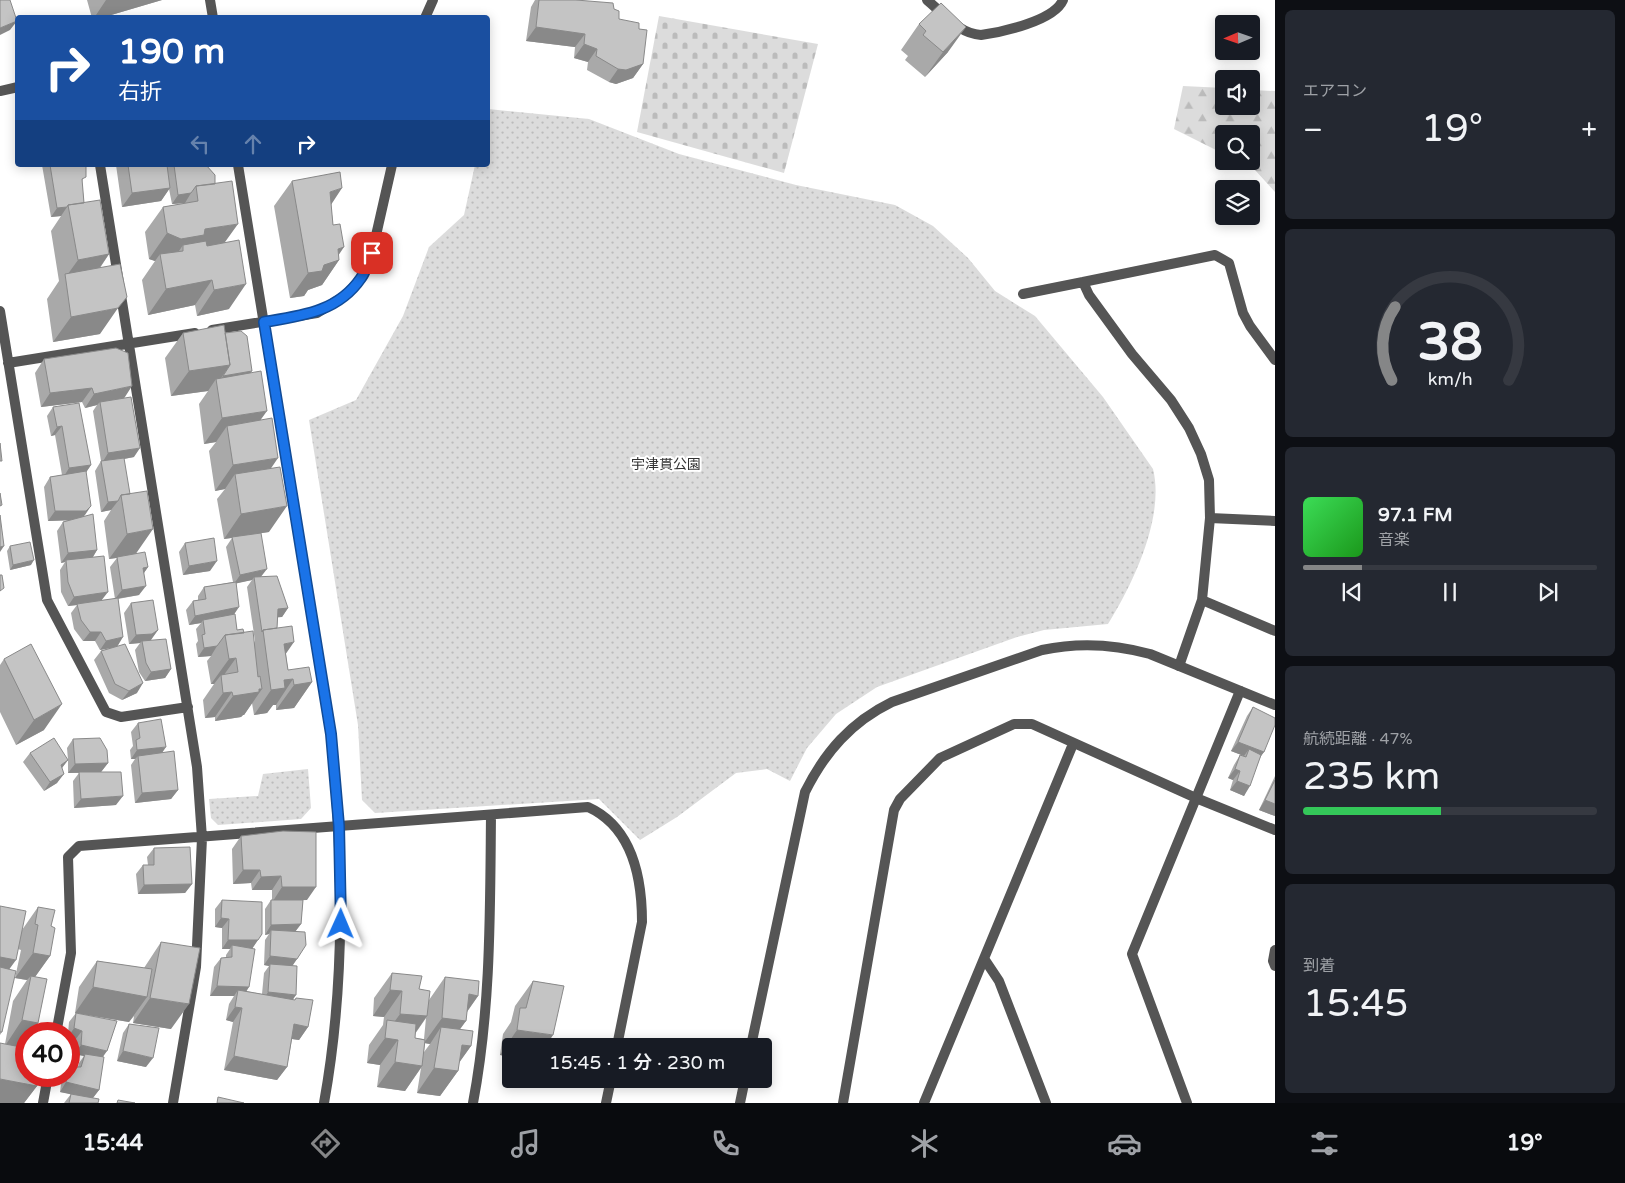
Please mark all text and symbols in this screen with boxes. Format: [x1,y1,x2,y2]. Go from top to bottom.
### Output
north arrow [1215,15,1260,60]
map controls [1215,15,1260,225]
text: 190 m [118,31,225,73]
icon: right [35,35,100,100]
button: sound [1215,70,1260,115]
text: 右折 [118,79,162,105]
text: エアコン [1303,81,1367,101]
text: 19° [1421,106,1483,152]
text: − [1303,113,1323,147]
text: + [1581,113,1597,147]
button: search [1215,125,1260,170]
icon: left [186,130,214,158]
icon: ahead [239,130,267,158]
icon: right [292,130,320,158]
button: layers [1215,180,1260,225]
pin [351,232,393,274]
icon: arrive [358,239,386,267]
text: 38 [1417,311,1483,374]
text: km/h [1428,369,1472,390]
park label: 宇津貫公園 [631,456,701,473]
text: 97.1 FM [1378,504,1453,526]
text: 音楽 [1378,530,1410,550]
icon: previous [1338,578,1366,606]
icon: pause [1436,578,1464,606]
icon: next [1534,578,1562,606]
text: 航続距離 · 47% [1303,729,1413,749]
text: 235 km [1303,754,1440,800]
position arrow [314,897,366,949]
text: 到着 [1303,956,1335,976]
text: 15:45 [1303,981,1408,1027]
speed limit sign: 40 [15,1022,80,1087]
text: 15:45 · 1 分 · 230 m [549,1052,725,1074]
icon: directions [308,1126,343,1161]
icon: music [508,1126,543,1161]
icon: phone [708,1126,743,1161]
icon: climate [907,1126,942,1161]
icon: car [1107,1126,1142,1161]
icon: filters [1307,1126,1342,1161]
text: 15:44 [82,1130,143,1156]
text: 19° [1507,1130,1543,1156]

